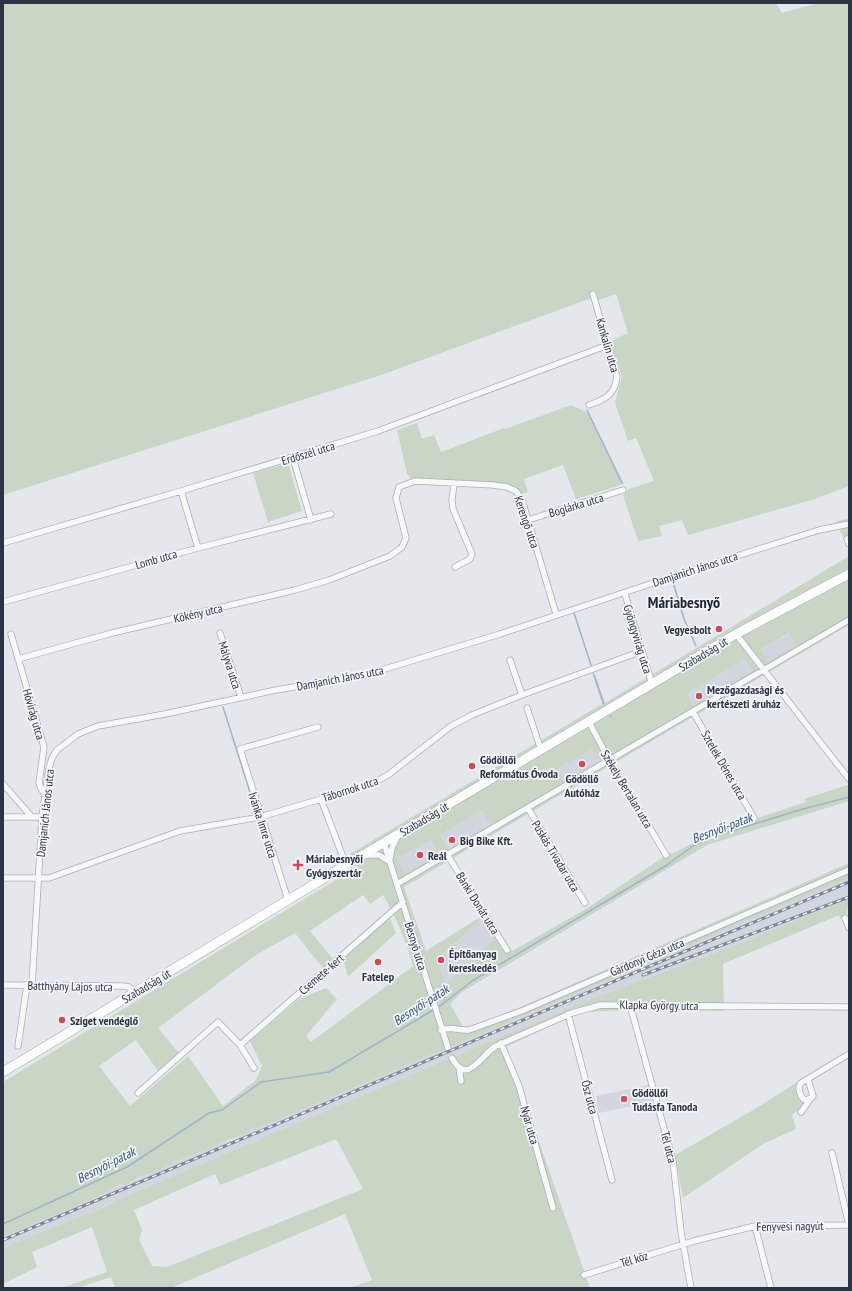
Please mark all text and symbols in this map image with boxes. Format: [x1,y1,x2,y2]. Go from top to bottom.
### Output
street label: Kankalin utca [593,316,623,374]
street label: Erdőszél utca [280,438,337,468]
street label: Boglárka utca [547,490,605,520]
street label: Kerengő utca [511,494,543,550]
street label: Lomb utca [133,546,179,572]
street label: Damjanich János utca [651,548,740,590]
district label: Máriabesnyő [648,592,720,612]
street label: Kökény utca [172,600,224,626]
street label: Gyöngyvirág utca [620,603,656,675]
place label: Vegyesbolt [663,622,711,637]
marker: Vegyesbolt [714,624,724,634]
street label: Szabadság út [676,633,731,674]
street label: Mályva utca [215,639,245,691]
street label: Damjanich János utca [295,662,385,694]
place label: Mezőgazdasági és kertészeti áruház [707,682,784,711]
street label: Hóvirág utca [20,687,48,741]
marker: Mezőgazdasági és kertészeti áruház [694,691,704,701]
street label: Sztelek Dénes utca [698,728,750,803]
street label: Székely Bertalan utca [598,747,656,831]
place label: Gödöllői Református Óvoda [480,752,558,781]
marker: Gödöllő Autóház [577,759,587,769]
marker: Gödöllői Református Óvoda [467,761,477,771]
street label: Damjanich János utca [33,768,57,858]
place label: Gödöllő Autóház [563,771,600,800]
street label: Tábornok utca [320,773,380,805]
street label: Ivánka Imre utca [245,790,281,860]
street label: Szabadság út [397,798,452,839]
water label: Besnyői-patak [689,808,756,847]
street label: Puskás Tivadar utca [529,817,583,895]
place label: Big Bike Kft. [460,833,513,848]
marker: Big Bike Kft. [447,835,457,845]
place label: Reál [428,848,447,863]
marker: Reál [415,850,425,860]
place label: Máriabesnyői Gyógyszertár [306,851,363,880]
marker: Máriabesnyői Gyógyszertár [293,860,303,870]
street label: Bánki Donát utca [453,869,503,937]
street label: Besnyő utca [402,920,430,972]
street label: Gárdonyi Géza utca [608,935,687,979]
place label: Építőanyag kereskedés [449,946,496,975]
street label: Csemete-kert [295,950,347,998]
marker: Építőanyag kereskedés [436,955,446,965]
marker: Fatelep [373,957,383,967]
street label: Szabadság út [119,965,174,1006]
place label: Fatelep [362,969,395,984]
street label: Batthyány Lajos utca [27,978,113,994]
water label: Besnyői-patak [390,980,454,1029]
street label: Klapka György utca [619,997,699,1013]
place label: Sziget vendéglő [70,1013,139,1028]
marker: Sziget vendéglő [57,1015,67,1025]
street label: Ősz utca [578,1078,602,1116]
place label: Gödöllői Tudásfa Tanoda [632,1085,697,1114]
marker: Gödöllői Tudásfa Tanoda [619,1094,629,1104]
street label: Nyár utca [517,1104,543,1146]
street label: Tél utca [658,1130,680,1165]
water label: Besnyői-patak [74,1142,140,1187]
street label: Fenyvesi nagyút [756,1218,824,1234]
street label: Tél köz [618,1248,650,1270]

